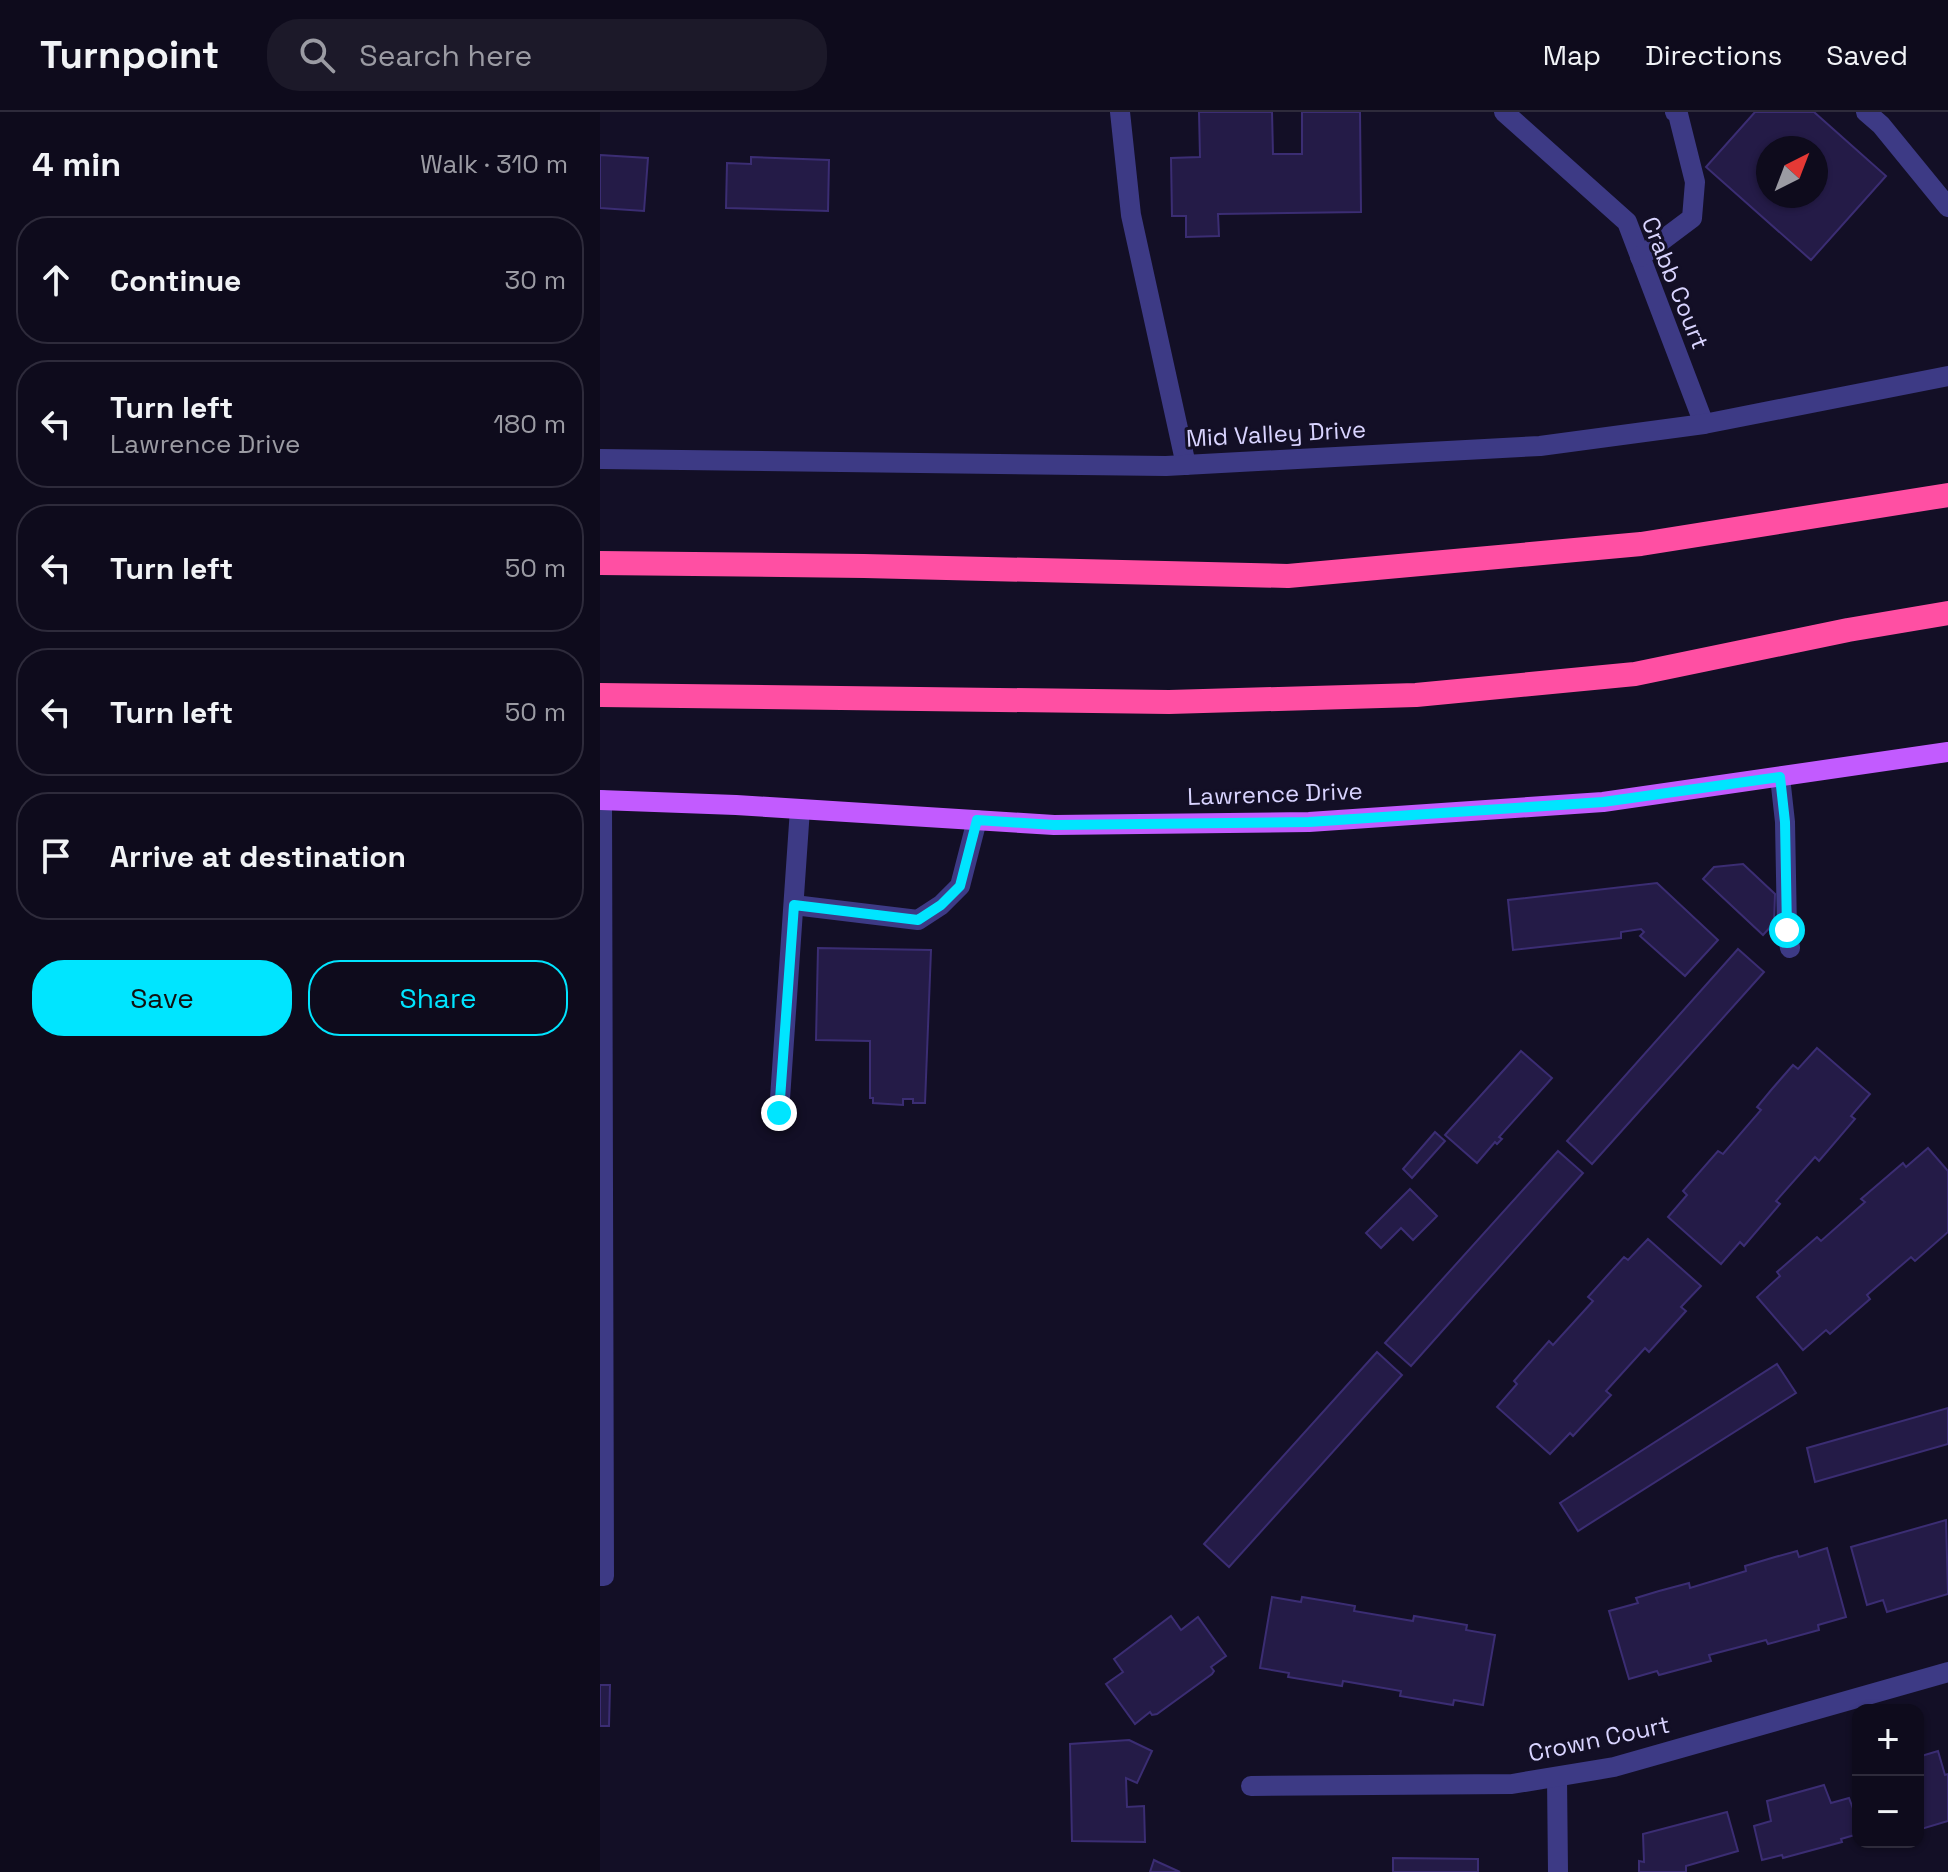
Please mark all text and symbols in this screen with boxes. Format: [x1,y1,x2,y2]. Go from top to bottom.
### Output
search box [267,19,827,91]
text: Turnpoint [40,31,219,79]
icon: search [295,33,339,77]
text: Search here [359,36,532,75]
text: Map [1543,37,1601,73]
text: Directions [1645,37,1782,73]
text: Saved [1826,37,1908,73]
north arrow [1756,136,1828,208]
text: 4 min [32,143,121,186]
text: Walk · 310 m [420,147,568,181]
street label: Crabb Court [1635,212,1716,354]
icon: ahead [34,258,78,302]
text: Continue [110,261,241,300]
text: 30 m [505,263,566,297]
text: Turn left [110,388,233,427]
icon: left [34,402,78,446]
text: 180 m [493,407,566,441]
street label: Mid Valley Drive [1185,413,1367,454]
text: Lawrence Drive [110,427,300,461]
icon: left [34,546,78,590]
text: Turn left [110,549,233,588]
text: 50 m [505,551,566,585]
icon: left [34,690,78,734]
text: Turn left [110,693,233,732]
text: 50 m [505,695,566,729]
street label: Lawrence Drive [1187,775,1363,812]
icon: arrive [34,834,78,878]
text: Arrive at destination [110,837,406,876]
route start [1769,912,1805,948]
button: Save [32,960,292,1036]
button: Share [308,960,568,1036]
route end [761,1095,797,1131]
map controls [1852,1704,1924,1848]
button: + [1852,1704,1924,1776]
street label: Crown Court [1525,1708,1672,1769]
button: − [1852,1776,1924,1848]

